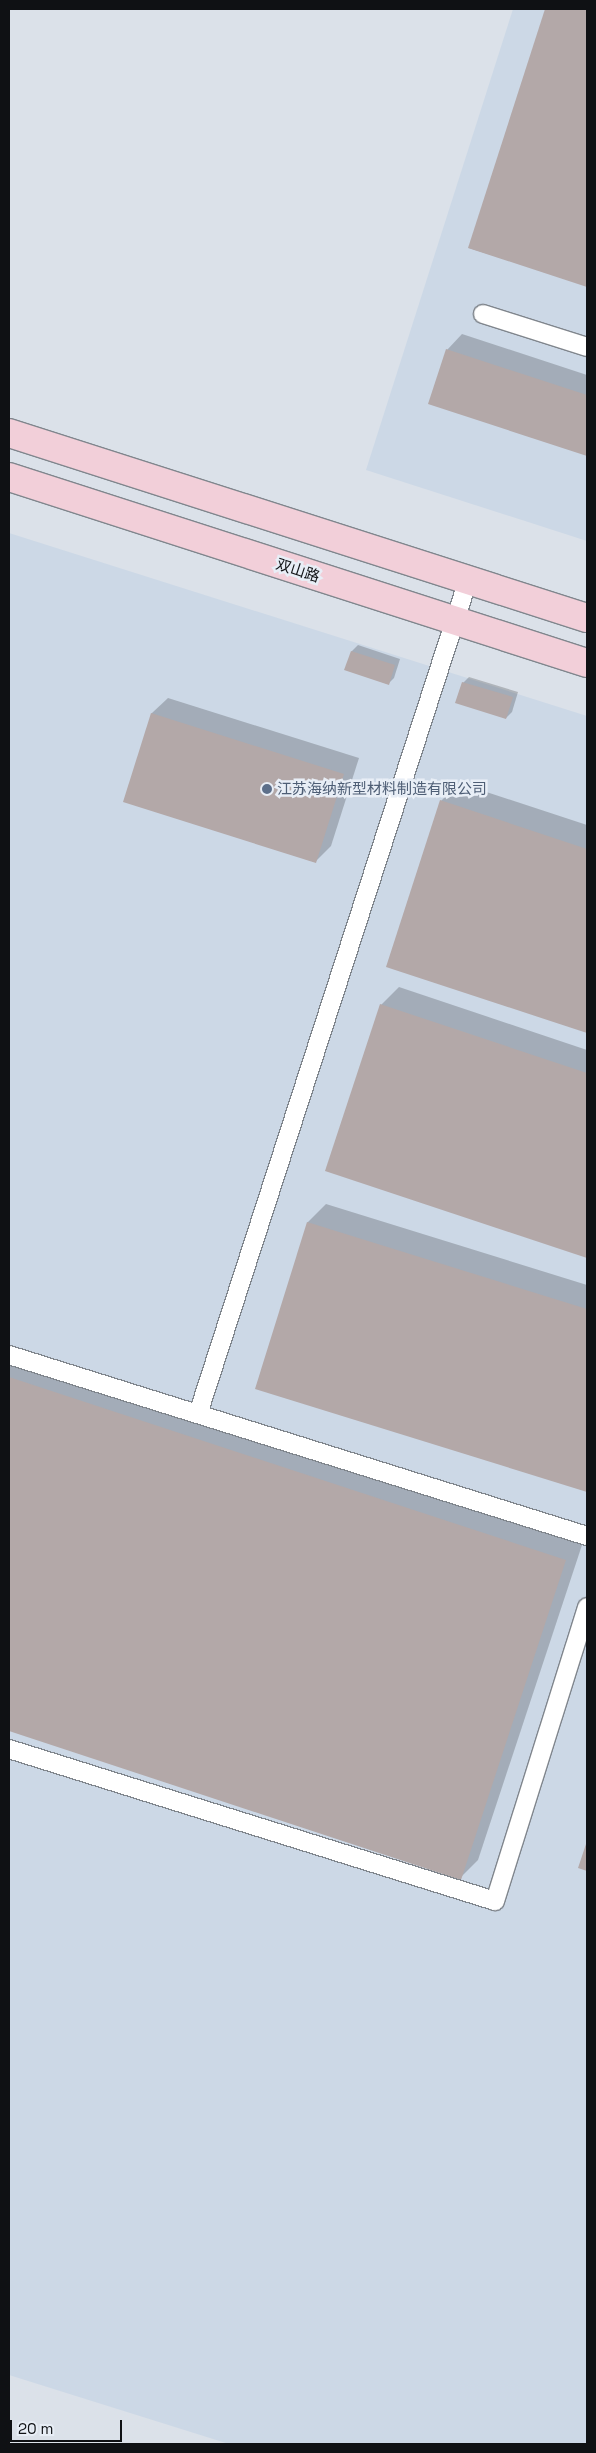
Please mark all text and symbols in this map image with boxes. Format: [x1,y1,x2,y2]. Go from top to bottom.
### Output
street label: 双山路 [274,554,322,586]
place label: 江苏海纳新型材料制造有限公司 [277,780,487,798]
marker: 江苏海纳新型材料制造有限公司 [261,783,273,795]
scale bar [12,2410,125,2442]
text: 20 m [18,2419,53,2438]

